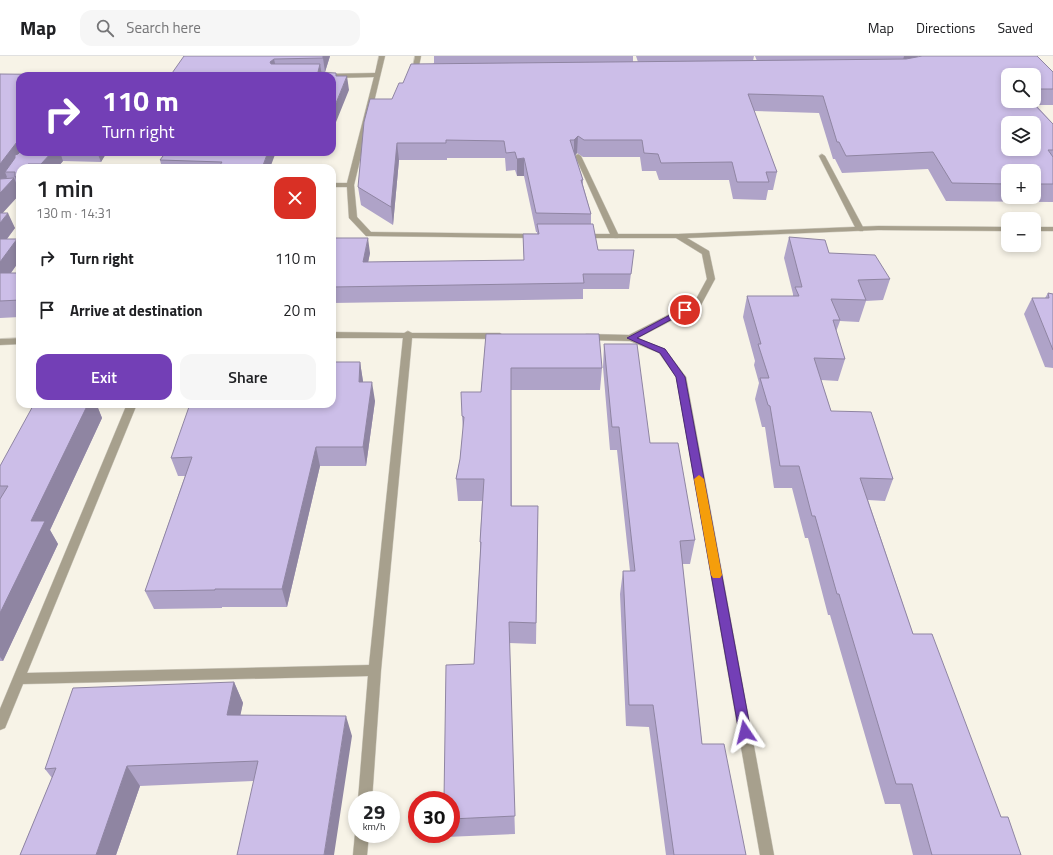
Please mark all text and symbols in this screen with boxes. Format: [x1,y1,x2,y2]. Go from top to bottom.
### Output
search box [80,10,360,46]
text: Map [20,13,56,42]
text: Search here [126,16,201,39]
icon: search [94,17,116,39]
text: Map [868,17,894,38]
text: Directions [916,17,975,38]
text: Saved [997,17,1033,38]
map controls [1001,68,1041,252]
button: search [1001,68,1041,108]
text: 110 m [102,79,179,122]
icon: right [36,88,88,140]
button: layers [1001,116,1041,156]
text: Turn right [102,118,175,145]
button: + [1001,164,1041,204]
text: 1 min [36,170,94,206]
button: close [274,177,316,219]
text: 130 m · 14:31 [36,203,112,223]
button: − [1001,212,1041,252]
icon: right [36,247,58,269]
text: Turn right [70,247,134,270]
text: 110 m [275,247,316,270]
pin [668,293,702,327]
icon: arrive [36,299,58,321]
text: Arrive at destination [70,299,203,322]
text: 20 m [283,299,316,322]
icon: arrive [674,299,696,321]
button: Exit [36,354,172,400]
button: Share [180,354,316,400]
position arrow [724,711,766,753]
speed limit sign: 30 [408,791,460,843]
text: 29 [363,796,385,827]
text: km/h [363,819,385,834]

